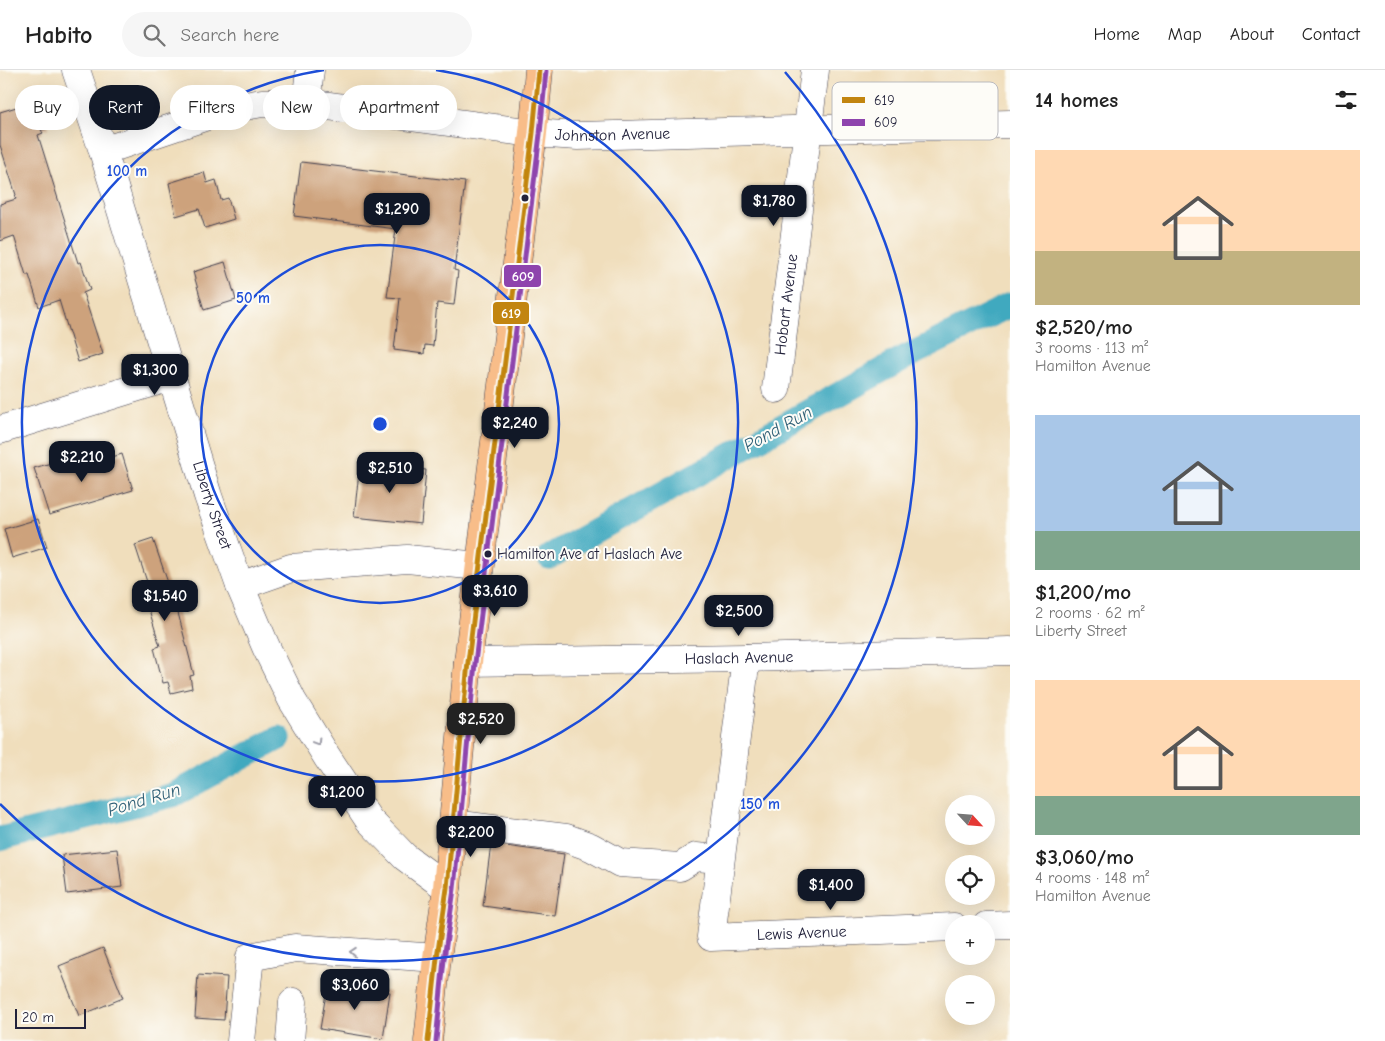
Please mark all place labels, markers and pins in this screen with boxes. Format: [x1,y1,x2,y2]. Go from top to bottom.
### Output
pin: $1,780 [733,184,815,227]
pin: $1,290 [356,192,438,235]
unlabelled marker [520,193,530,203]
pin: $1,300 [114,354,196,396]
pin: $2,240 [474,406,556,449]
centre of rings [371,415,389,433]
pin: $2,210 [41,440,123,483]
pin: $2,510 [349,452,431,494]
place label: Hamilton Ave at Haslach Ave [497,545,683,563]
marker: Hamilton Ave at Haslach Ave [483,549,493,559]
pin: $3,610 [454,574,536,617]
pin: $1,540 [124,580,206,622]
pin: $2,500 [698,594,780,637]
pin: $2,520 [440,702,522,745]
pin: $1,200 [301,776,383,818]
pin: $2,200 [430,816,512,858]
pin: $1,400 [790,868,872,911]
pin: $3,060 [314,968,396,1011]

